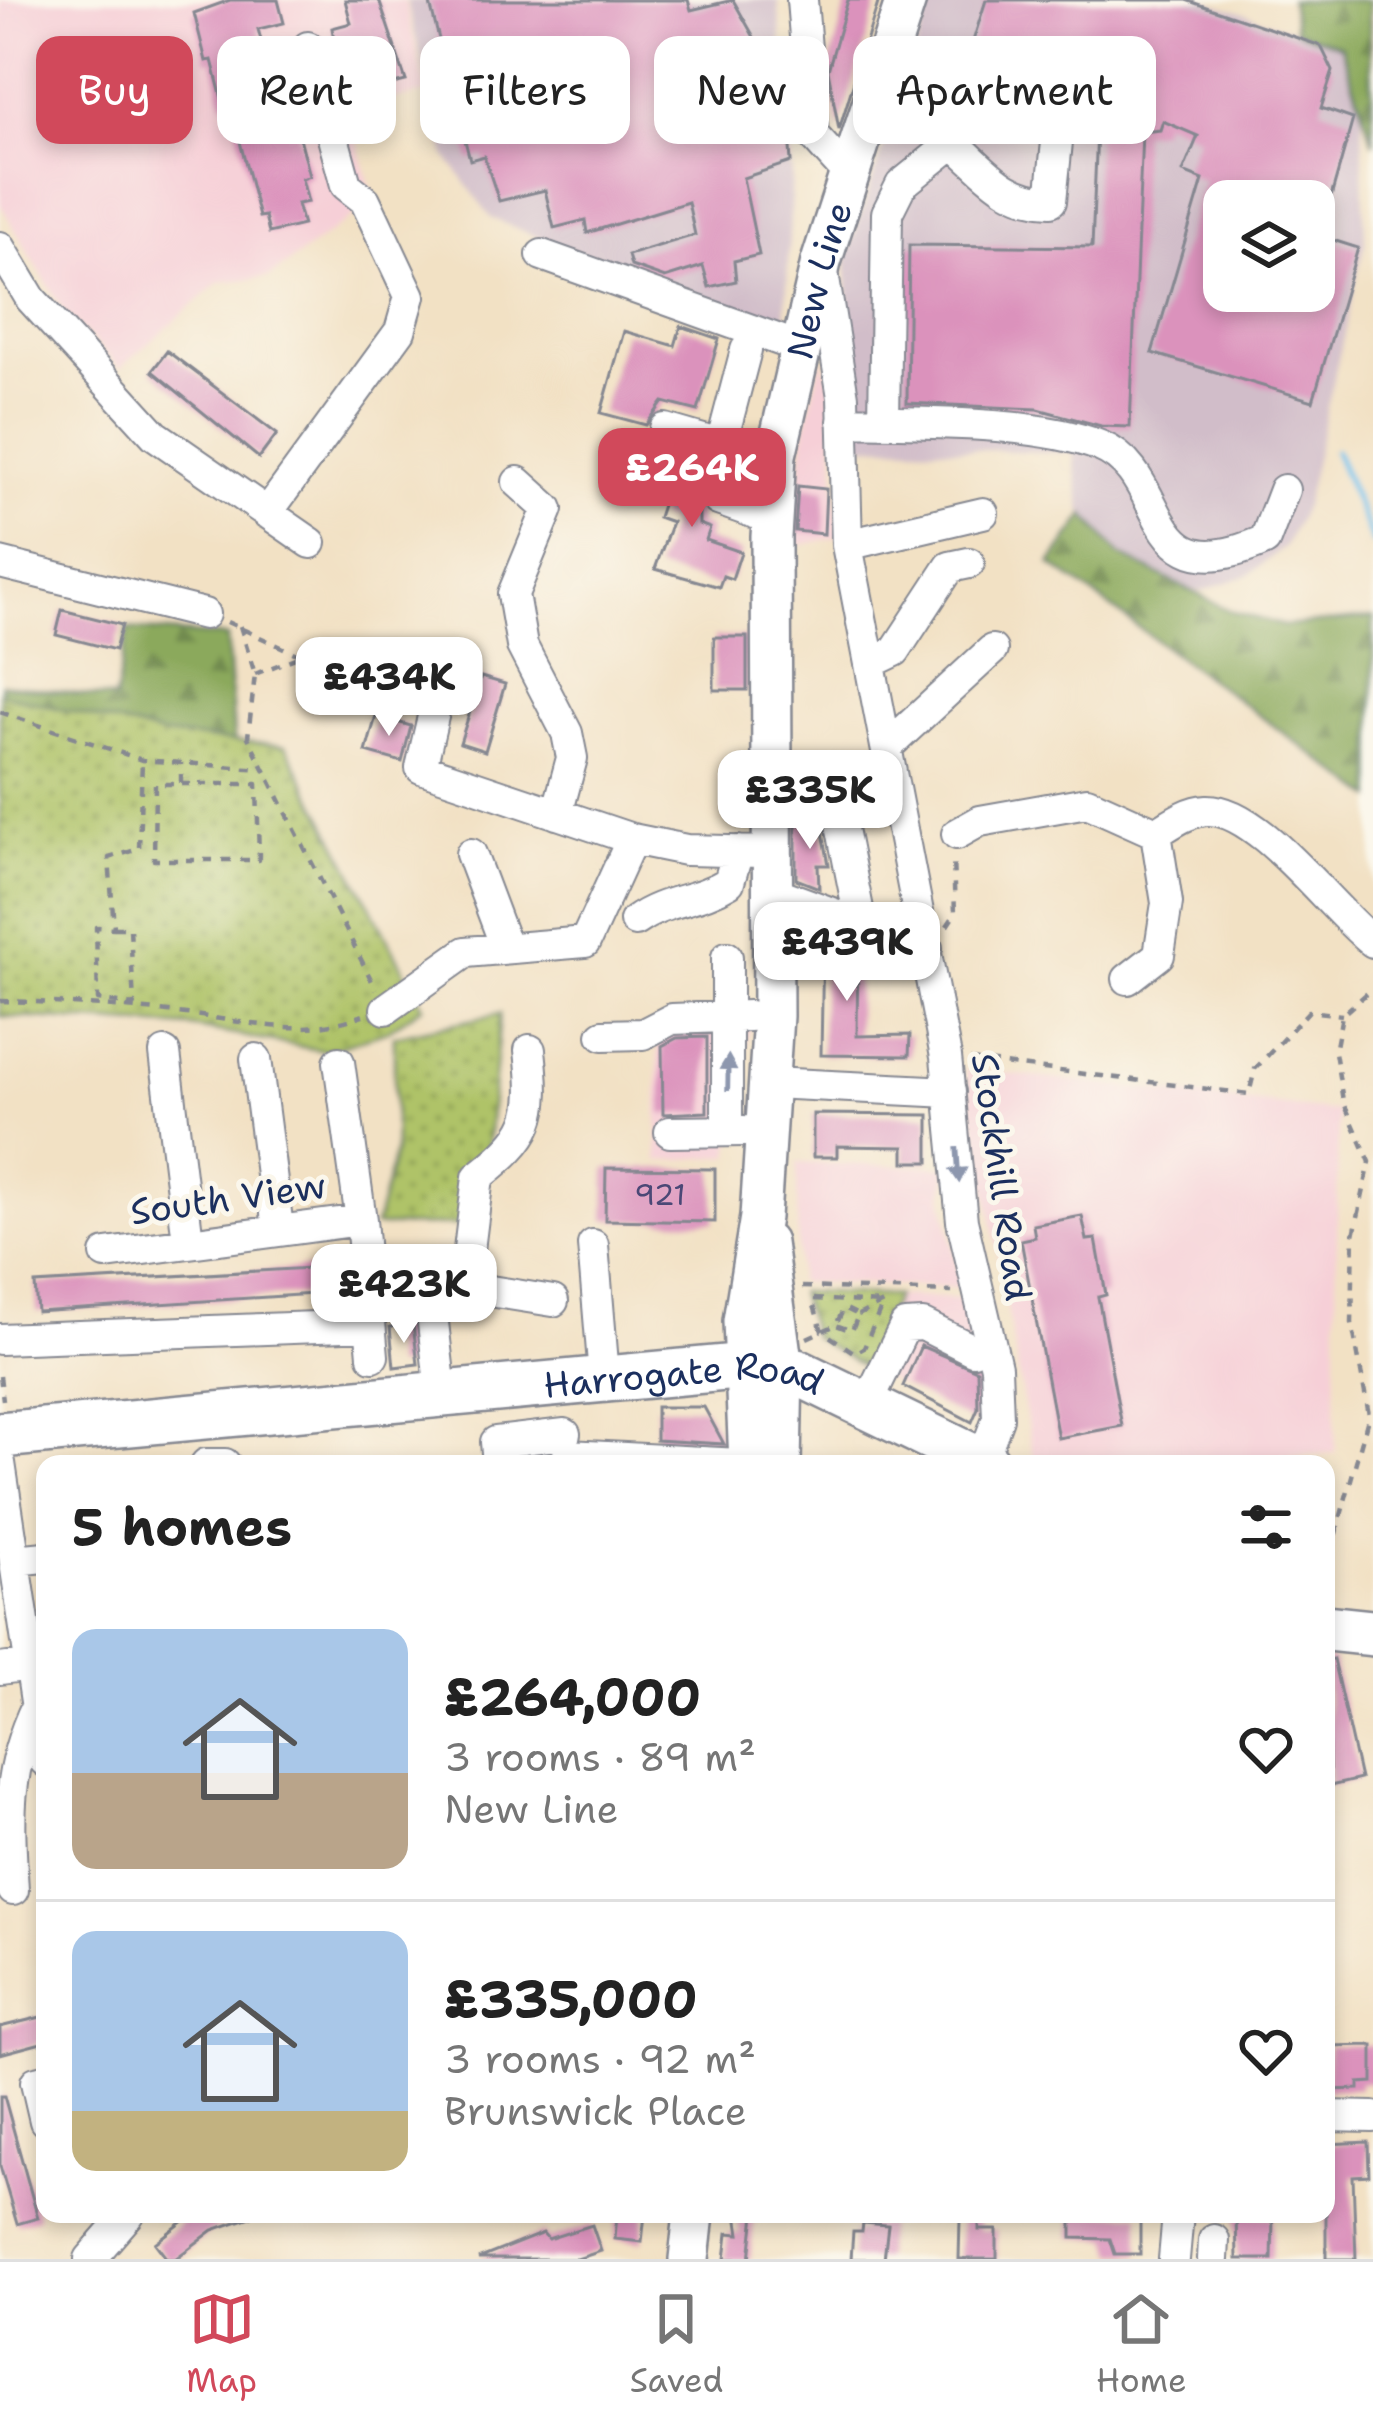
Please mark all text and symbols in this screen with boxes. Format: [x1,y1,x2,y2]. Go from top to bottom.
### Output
chip: Buy [36,36,193,144]
chip: Rent [217,36,396,144]
chip: Filters [420,36,630,144]
chip: New [654,36,829,144]
chip: Apartment [853,36,1156,144]
map controls [1203,180,1335,312]
button: layers [1203,180,1335,312]
street label: New Line [775,195,864,364]
pin: £264K [608,428,776,530]
text: £264K [625,441,759,493]
pin: £434K [305,637,473,739]
text: £434K [323,650,455,702]
pin: £335K [726,750,894,852]
text: £335K [745,763,875,815]
pin: £439K [763,902,931,1004]
text: £439K [781,915,913,967]
street label: Stockhill Road [960,1050,1043,1304]
one-way arrow [718,1053,737,1091]
one-way arrow [949,1147,968,1184]
street label: South View [127,1161,329,1236]
house number: 921 [634,1174,686,1215]
pin: £423K [320,1244,488,1346]
text: £423K [338,1257,470,1309]
street label: Harrogate Road [541,1341,832,1410]
text: 5 homes [72,1493,292,1561]
icon: filters [1233,1494,1299,1560]
text: £264,000 [444,1663,701,1731]
icon: home [168,1677,312,1821]
icon: heart [1233,1716,1299,1782]
text: 3 rooms · 89 m² [444,1731,756,1783]
text: New Line [444,1783,619,1835]
text: £335,000 [444,1965,698,2033]
icon: home [168,1979,312,2123]
icon: heart [1233,2018,1299,2084]
text: 3 rooms · 92 m² [444,2033,756,2085]
text: Brunswick Place [444,2085,747,2137]
tab: Map [186,2286,257,2403]
tab: Saved [630,2286,723,2403]
tab: Home [1096,2286,1187,2403]

